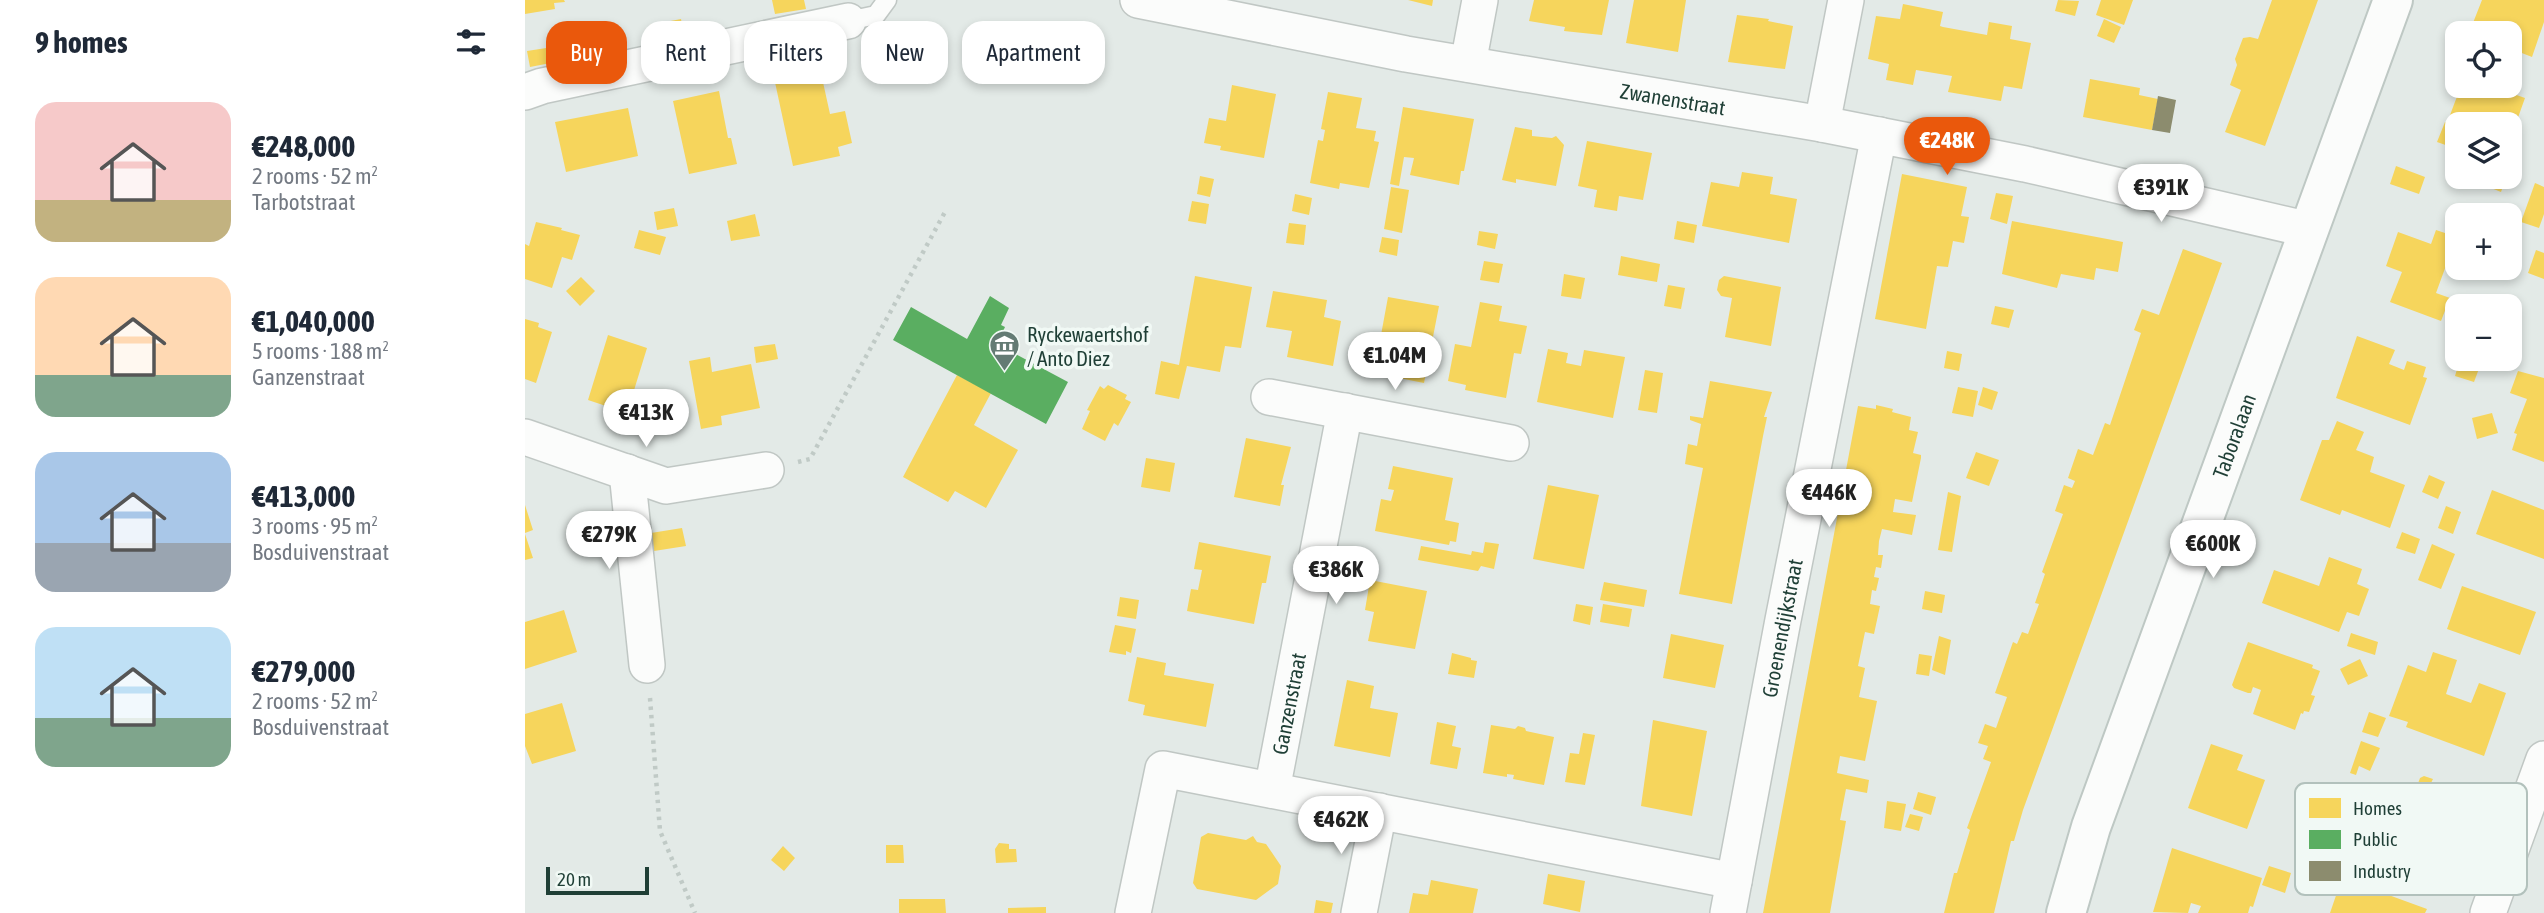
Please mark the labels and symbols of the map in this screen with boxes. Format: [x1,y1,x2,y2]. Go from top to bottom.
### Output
street label: Zwanenstraat [1618,78,1727,120]
pin: €248K [1898,118,1996,177]
pin: €391K [2112,164,2210,224]
place label: Ryckewaertshof / Anto Diez [1027,322,1149,370]
museum icon: Ryckewaertshof / Anto Diez [987,329,1021,373]
pin: €1.04M [1338,332,1452,392]
pin: €413K [597,390,695,449]
street label: Taboralaan [2207,390,2260,481]
pin: €446K [1780,470,1878,529]
pin: €279K [560,512,658,571]
pin: €600K [2164,520,2262,580]
pin: €386K [1287,546,1385,606]
street label: Groenendijkstraat [1757,557,1807,699]
street label: Ganzenstraat [1267,651,1310,756]
legend [2295,783,2527,895]
pin: €462K [1292,796,1390,856]
text: Homes [2353,797,2402,819]
text: Public [2353,828,2398,850]
text: Industry [2353,860,2411,882]
scale bar [546,864,649,896]

